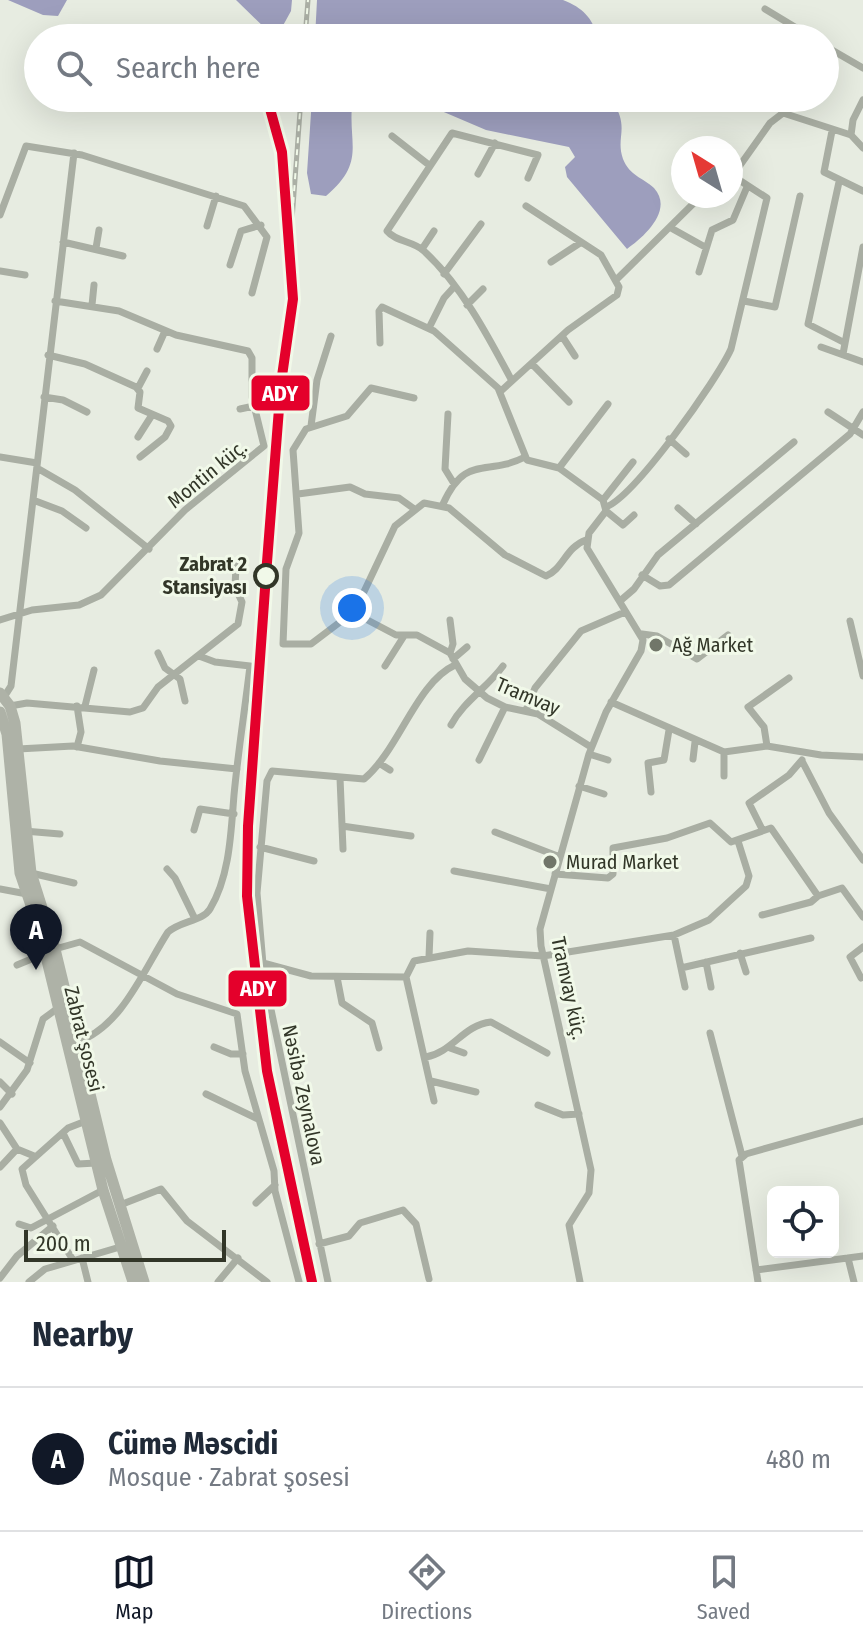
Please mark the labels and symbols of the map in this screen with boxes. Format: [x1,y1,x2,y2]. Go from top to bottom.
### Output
north arrow [671,136,743,208]
line badge: ADY [250,374,311,412]
text: ADY [261,380,299,407]
street label: Montin küç. [163,435,251,513]
place label: Zabrat 2 Stansiyası [163,552,247,599]
marker: Zabrat 2 Stansiyası [254,564,278,588]
your location [332,588,372,628]
place label: Ağ Market [672,633,754,657]
marker: Ağ Market [647,636,665,654]
street label: Tramvay [492,672,564,720]
place label: Murad Market [566,850,679,874]
marker: Murad Market [541,853,559,871]
pin: A [10,904,62,970]
street label: Tramvay küç. [546,934,592,1042]
line badge: ADY [227,969,288,1008]
text: ADY [239,975,277,1002]
street label: Zabrat şosesi [58,984,109,1095]
street label: Nəsibə Zeynalova [277,1023,331,1167]
scale bar [24,1226,226,1262]

